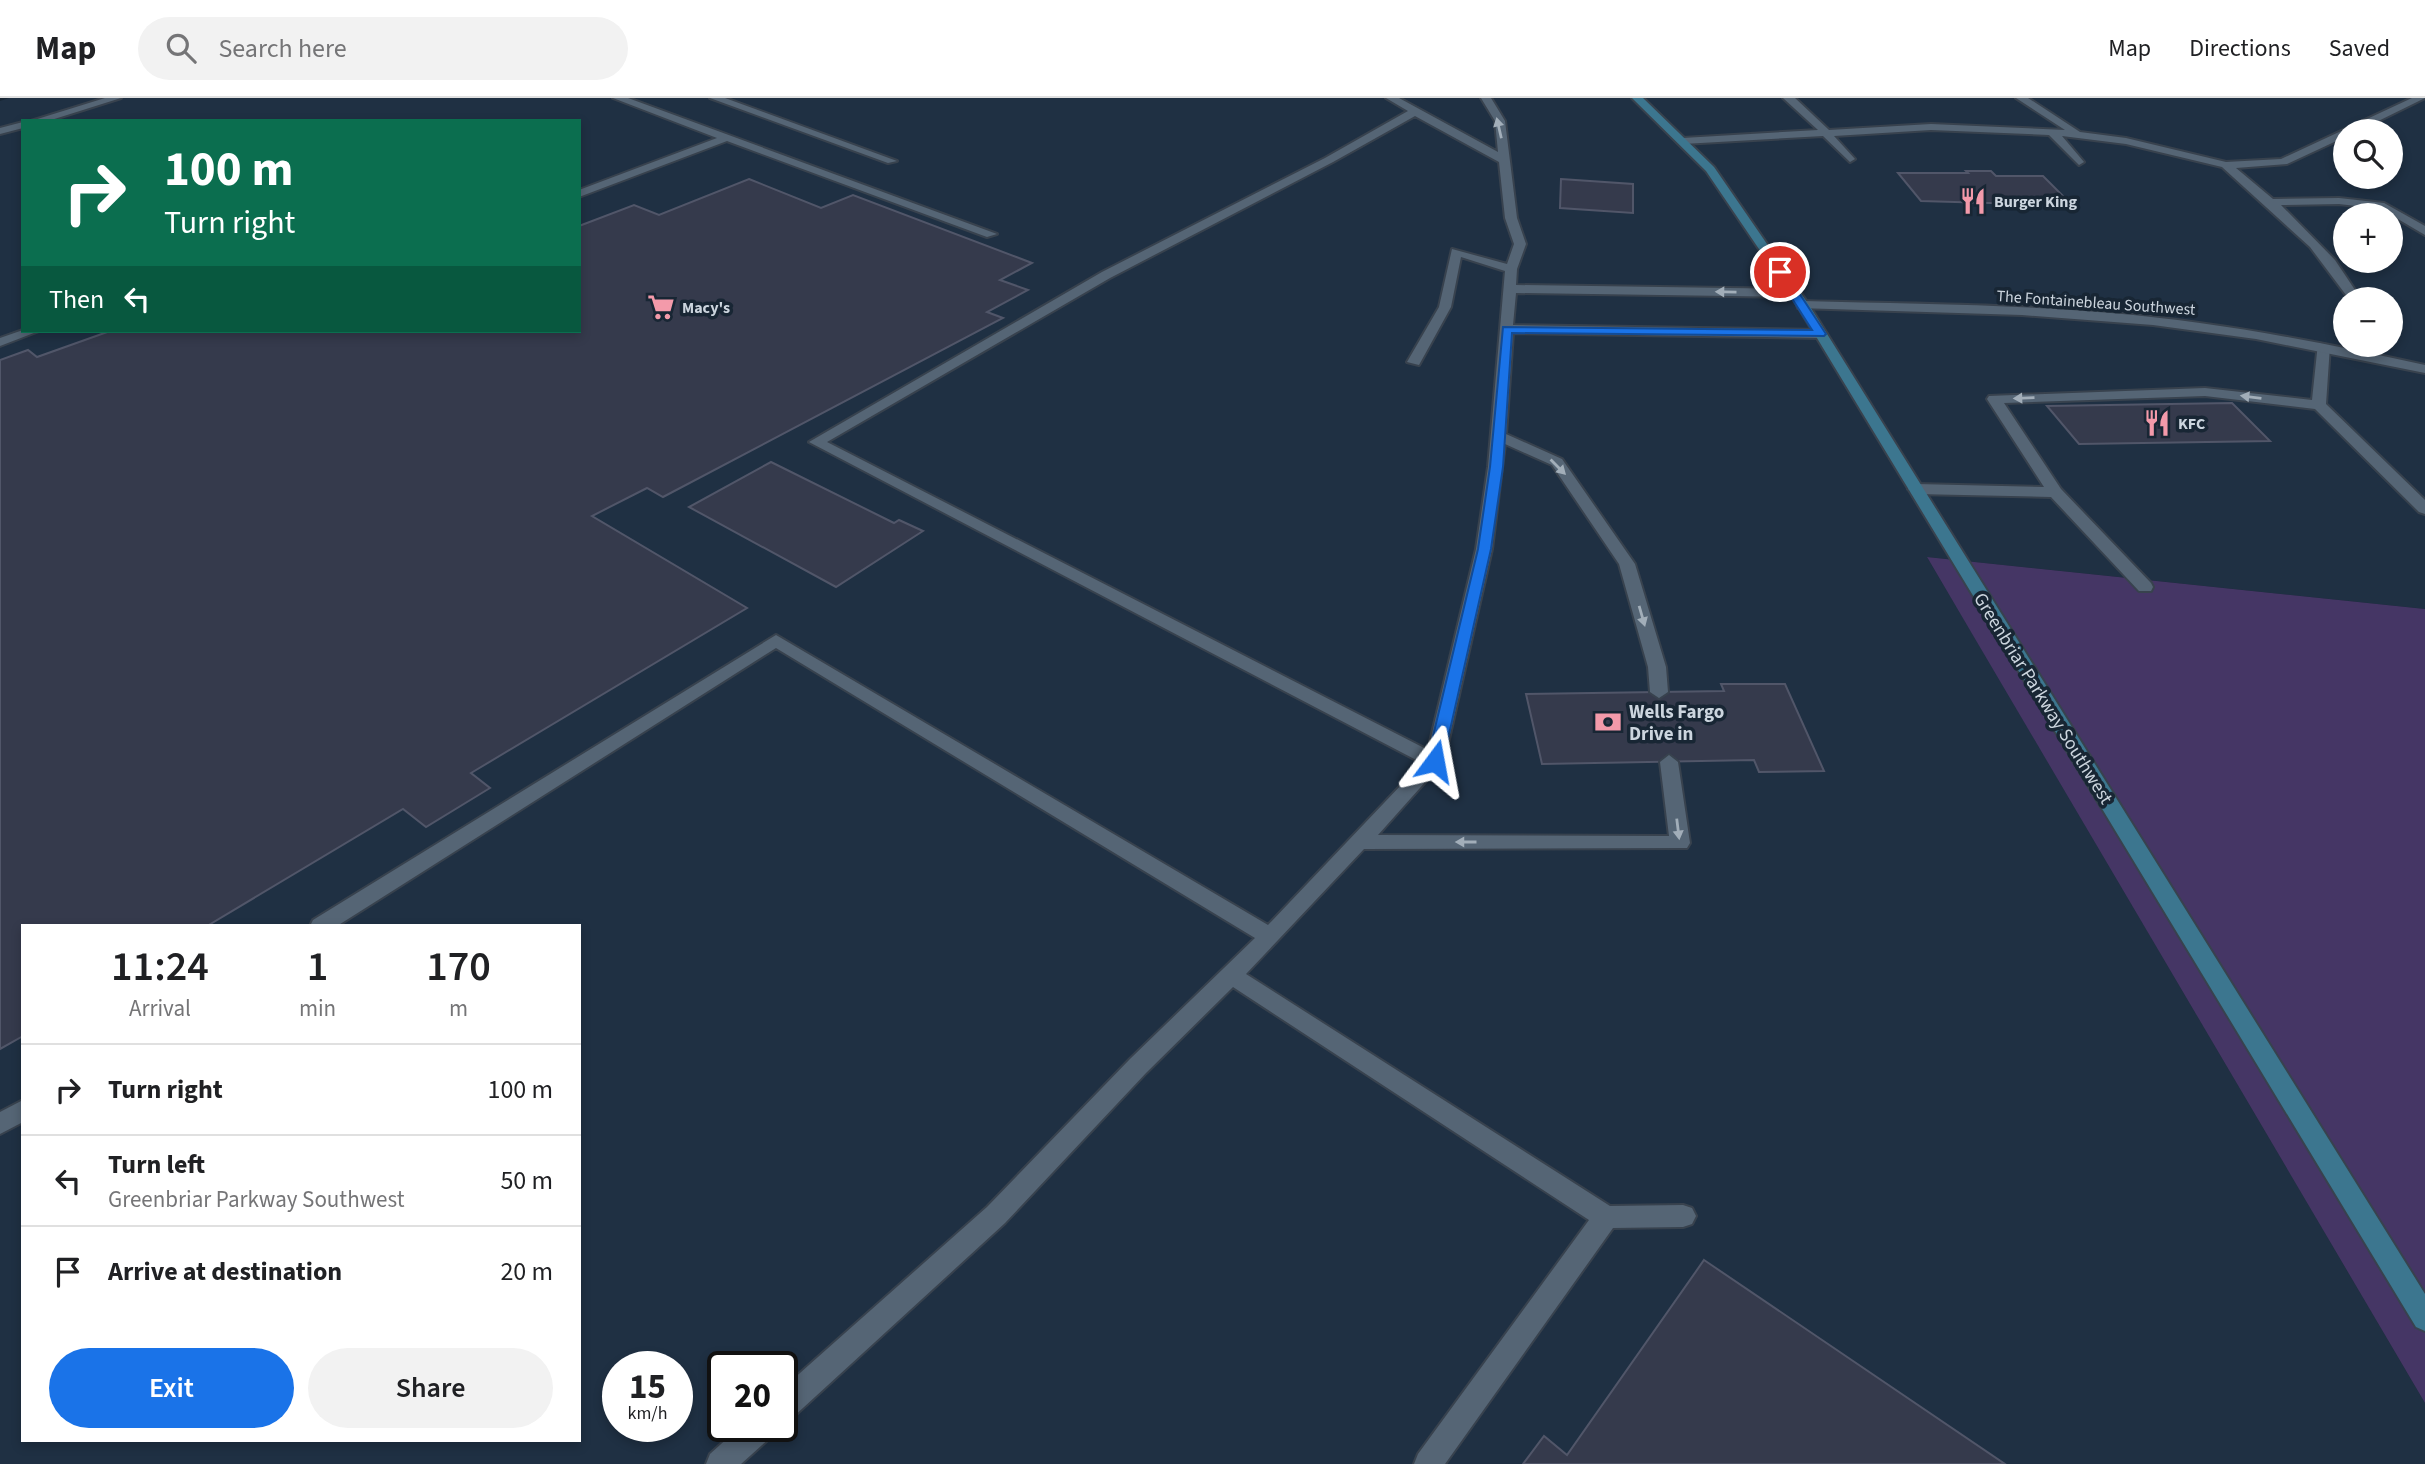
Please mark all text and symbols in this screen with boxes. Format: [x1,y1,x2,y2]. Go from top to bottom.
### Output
search box [138,17,628,80]
text: Map [35,25,96,72]
icon: search [162,29,200,67]
text: Search here [218,30,347,67]
text: Map [2108,31,2151,66]
text: Directions [2189,31,2291,66]
text: Saved [2329,31,2390,66]
one-way arrow [1494,116,1505,138]
map controls [2333,119,2403,357]
button: search [2333,119,2403,189]
text: 100 m [164,135,293,205]
icon: right [49,147,140,238]
restaurant icon: Burger King [1958,186,1988,216]
place label: Burger King [1994,191,2077,213]
text: Turn right [164,200,295,246]
button: + [2333,203,2403,273]
pin [1750,242,1810,302]
icon: arrive [1761,253,1799,291]
icon: left [118,280,156,318]
text: Then [49,281,104,318]
street label: The Fontainebleau Southwest [1996,285,2197,321]
one-way arrow [1714,286,1736,298]
button: − [2333,287,2403,357]
supermarket icon: Macy's [646,292,676,322]
place label: Macy's [682,297,730,319]
one-way arrow [2013,392,2035,403]
one-way arrow [2240,392,2262,403]
restaurant icon: KFC [2142,408,2172,438]
place label: KFC [2178,413,2205,435]
one-way arrow [1550,459,1567,476]
street label: Greenbriar Parkway Southwest [1966,588,2119,810]
one-way arrow [1638,605,1648,626]
place label: Wells Fargo Drive in [1629,699,1724,748]
bank icon: Wells Fargo Drive in [1593,707,1623,737]
position arrow [1398,724,1472,798]
one-way arrow [1672,819,1683,841]
one-way arrow [1454,836,1476,848]
text: 11:24 [111,937,209,997]
text: 1 [307,937,328,997]
text: 170 [426,937,491,997]
text: Arrival [129,992,191,1025]
text: min [299,992,336,1025]
text: m [449,992,468,1025]
icon: right [49,1071,87,1109]
text: Turn right [108,1071,223,1108]
text: 100 m [487,1071,553,1108]
text: Turn left [108,1146,205,1183]
icon: left [49,1162,87,1200]
text: 50 m [500,1162,553,1199]
text: Greenbriar Parkway Southwest [108,1183,404,1216]
icon: arrive [49,1253,87,1291]
text: Arrive at destination [108,1253,342,1290]
text: 20 m [500,1253,553,1290]
button: Exit [49,1348,294,1428]
button: Share [308,1348,553,1428]
speed limit sign: 20 [707,1351,798,1442]
text: 15 [629,1362,666,1412]
text: km/h [628,1401,667,1426]

